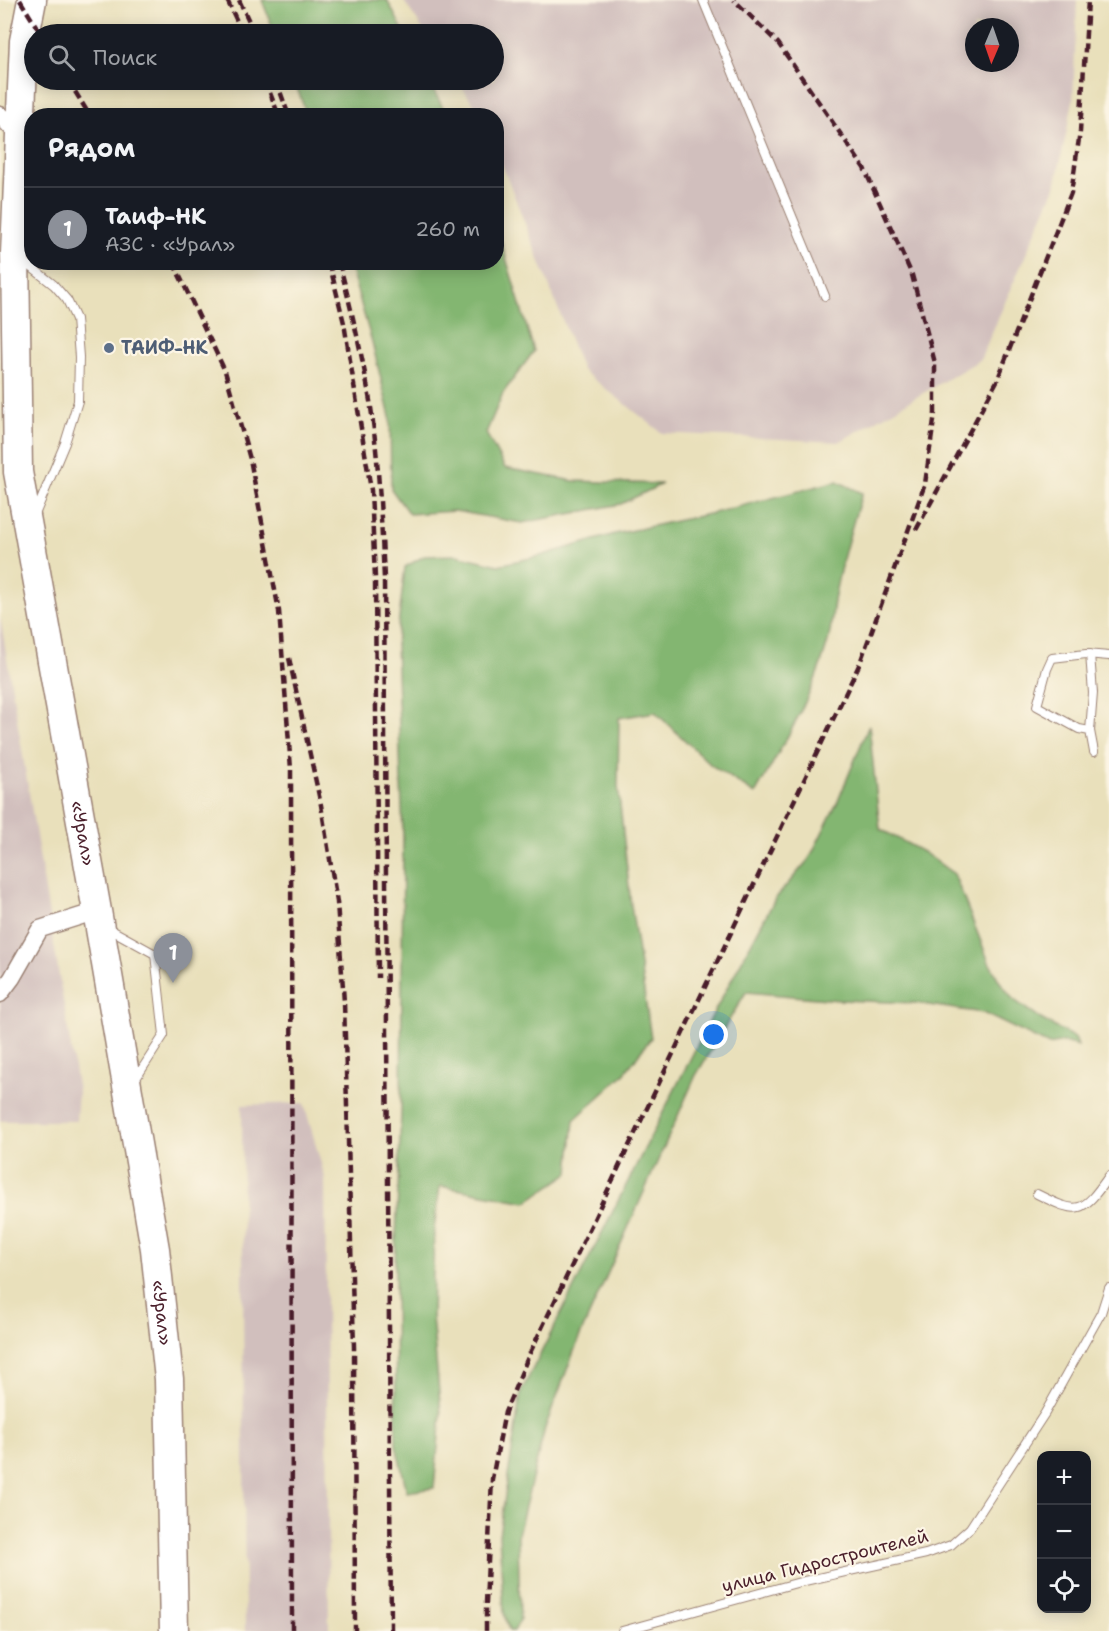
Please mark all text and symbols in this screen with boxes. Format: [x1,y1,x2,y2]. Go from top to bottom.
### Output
north arrow [965,18,1019,72]
search box [24,24,504,90]
icon: search [45,41,78,74]
text: Поиск [93,43,157,72]
text: Рядом [48,130,135,165]
text: Таиф-НК [105,202,206,231]
text: 1 [63,216,72,242]
text: 260 m [415,216,480,242]
text: АЗС · «Урал» [105,231,235,257]
place label: ТАИФ-НК [121,336,208,360]
marker: ТАИФ-НК [102,341,116,355]
street label: «Урал» [65,799,101,867]
pin: 1 [154,934,192,983]
your location [699,1020,728,1049]
street label: «Урал» [146,1279,177,1346]
map controls [1037,1451,1091,1613]
button: + [1037,1451,1091,1505]
button: − [1037,1505,1091,1559]
street label: улица Гидростроителей [719,1524,931,1598]
button: locate [1037,1559,1091,1613]

